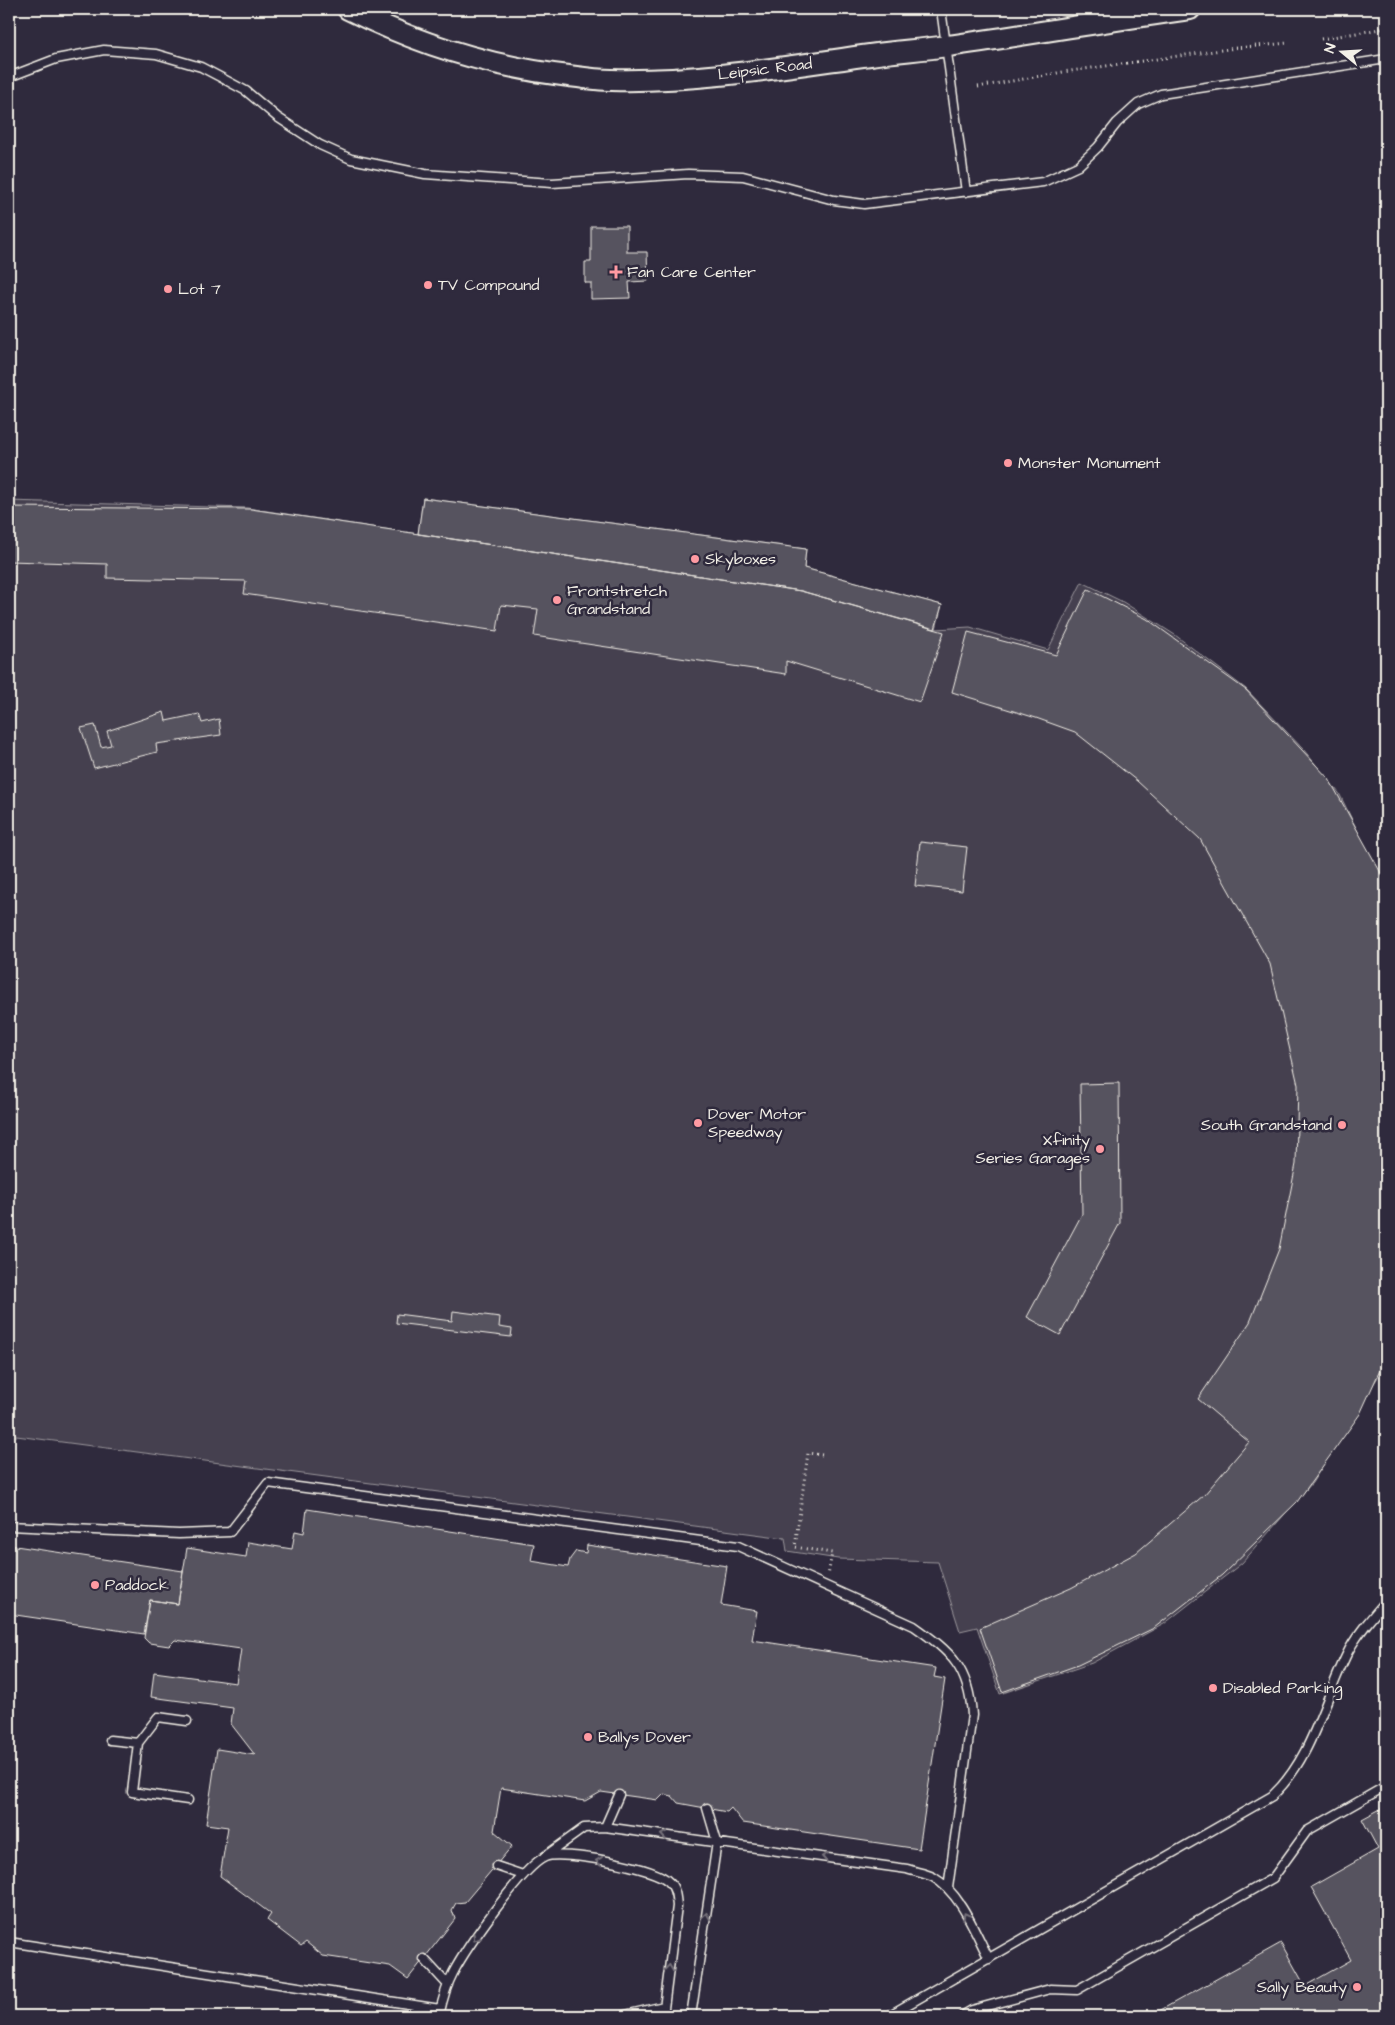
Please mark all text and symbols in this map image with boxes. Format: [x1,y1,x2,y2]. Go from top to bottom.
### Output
north arrow [1318,28,1368,78]
text: N [1320,41,1342,56]
street label: Leipsic Road [717,52,813,86]
place label: Fan Care Center [627,261,756,283]
marker: Fan Care Center [609,265,623,279]
place label: TV Compound [438,274,539,296]
place label: Lot 7 [178,278,221,300]
marker: TV Compound [422,279,434,291]
marker: Lot 7 [162,283,174,295]
place label: Monster Monument [1018,452,1161,474]
marker: Monster Monument [1002,457,1014,469]
place label: Skyboxes [705,548,776,571]
marker: Skyboxes [689,553,701,565]
place label: Frontstretch Grandstand [567,580,667,620]
marker: Frontstretch Grandstand [551,594,563,606]
place label: Dover Motor Speedway [708,1103,806,1144]
place label: South Grandstand [1201,1114,1332,1136]
marker: Dover Motor Speedway [692,1117,704,1129]
marker: South Grandstand [1336,1119,1348,1131]
place label: Xfinity Series Garages [976,1129,1090,1170]
marker: Xfinity Series Garages [1094,1143,1106,1155]
place label: Paddock [105,1574,169,1596]
marker: Paddock [89,1579,101,1591]
place label: Disabled Parking [1223,1677,1342,1700]
marker: Disabled Parking [1207,1682,1219,1694]
place label: Ballys Dover [598,1726,691,1749]
marker: Ballys Dover [582,1731,594,1743]
one-way arrow [659,1830,667,1841]
one-way arrow [820,1853,829,1863]
one-way arrow [595,1856,604,1866]
one-way arrow [700,1912,711,1920]
one-way arrow [963,1912,973,1921]
one-way arrow [472,1933,482,1942]
one-way arrow [663,1964,674,1972]
place label: Sally Beauty [1257,1976,1347,1999]
marker: Sally Beauty [1351,1981,1363,1993]

